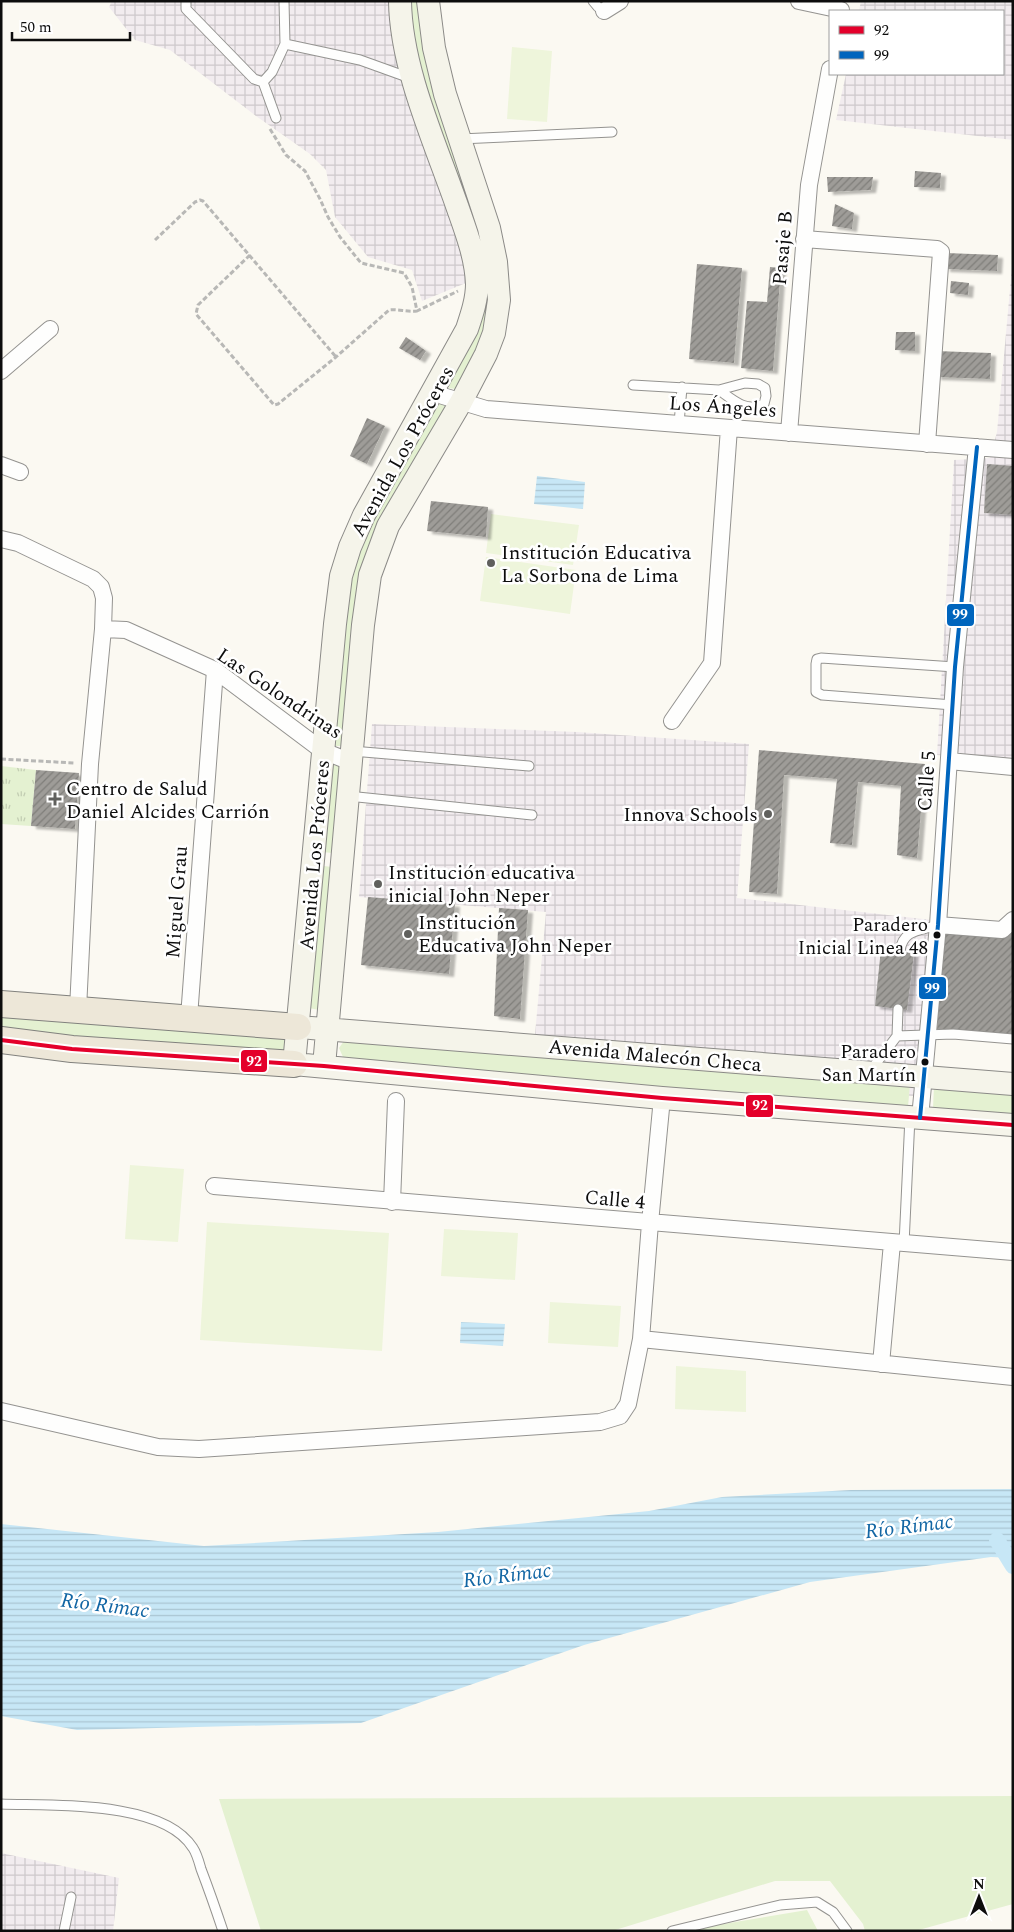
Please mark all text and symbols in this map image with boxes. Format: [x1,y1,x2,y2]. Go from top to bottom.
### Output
scale bar [12,10,130,42]
legend [829,10,1004,75]
text: 50 m [20,16,52,39]
text: 92 [874,19,889,42]
text: 99 [874,44,889,67]
street label: Pasaje B [765,210,801,287]
street label: Avenida Los Próceres [343,361,462,542]
street label: Los Ángeles [668,388,778,426]
place label: Institución Educativa La Sorbona de Lima [501,538,692,591]
marker: Institución Educativa La Sorbona de Lima [485,557,497,569]
line badge: 99 [946,603,975,627]
text: 99 [952,604,968,625]
street label: Las Golondrinas [211,641,348,747]
street label: Calle 5 [910,750,944,812]
street label: Avenida Los Próceres [292,759,338,952]
place label: Centro de Salud Daniel Alcides Carrión [66,774,270,827]
marker: Centro de Salud Daniel Alcides Carrión [48,792,62,806]
place label: Innova Schools [623,800,758,830]
marker: Innova Schools [762,808,774,820]
street label: Miguel Grau [158,845,196,959]
place label: Institución educativa inicial John Neper [388,858,575,911]
marker: Institución educativa inicial John Neper [372,878,384,890]
place label: Institución Educativa John Neper [418,908,612,961]
place label: Paradero Inicial Linea 48 [798,911,928,963]
marker: Institución Educativa John Neper [402,928,414,940]
marker: Paradero Inicial Linea 48 [932,930,942,940]
line badge: 99 [918,976,947,1000]
text: 99 [924,978,940,999]
street label: Avenida Malecón Checa [547,1032,763,1080]
place label: Paradero San Martín [822,1038,916,1090]
line badge: 92 [240,1049,268,1073]
text: 92 [246,1051,262,1072]
marker: Paradero San Martín [920,1057,930,1067]
line badge: 92 [745,1094,774,1118]
text: 92 [752,1095,768,1116]
street label: Calle 4 [583,1182,646,1218]
water label: Río Rímac [863,1506,955,1548]
water label: Río Rímac [461,1555,553,1597]
water label: Río Rímac [59,1585,151,1627]
north arrow [954,1872,1004,1922]
text: N [973,1874,985,1895]

